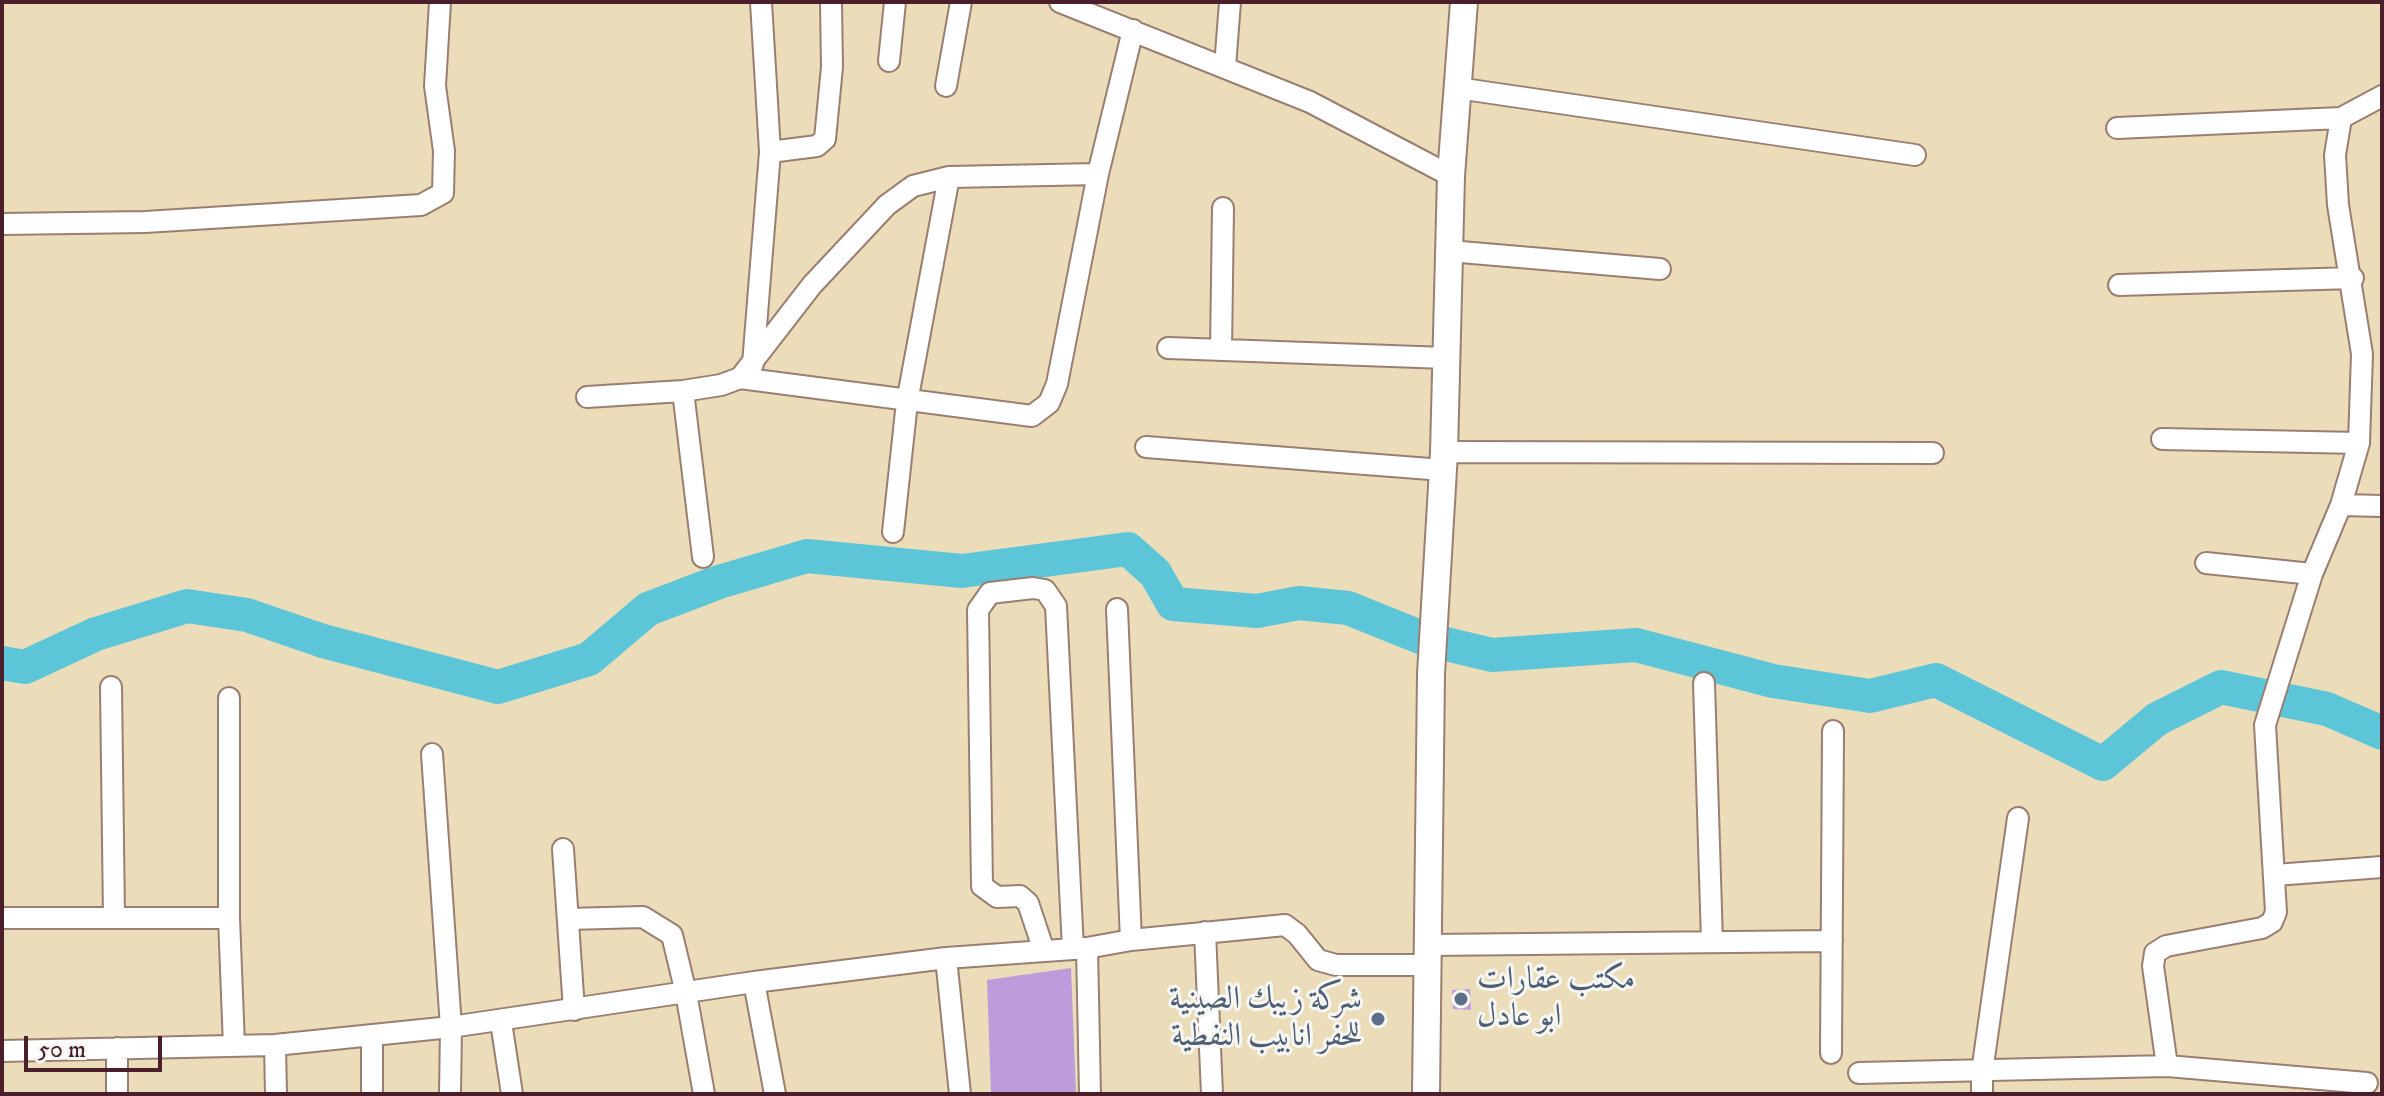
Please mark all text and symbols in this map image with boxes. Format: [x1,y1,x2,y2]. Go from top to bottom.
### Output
place label: مكتب عقارات ابو عادل [1477,962,1635,1037]
place label: شركة زيبك الصينية للحفر انابيب النفطية [1169,982,1362,1057]
marker: مكتب عقارات ابو عادل [1452,990,1470,1008]
marker: شركة زيبك الصينية للحفر انابيب النفطية [1369,1010,1387,1028]
scale bar [28,1020,166,1070]
text: 50 m [38,1035,86,1065]

